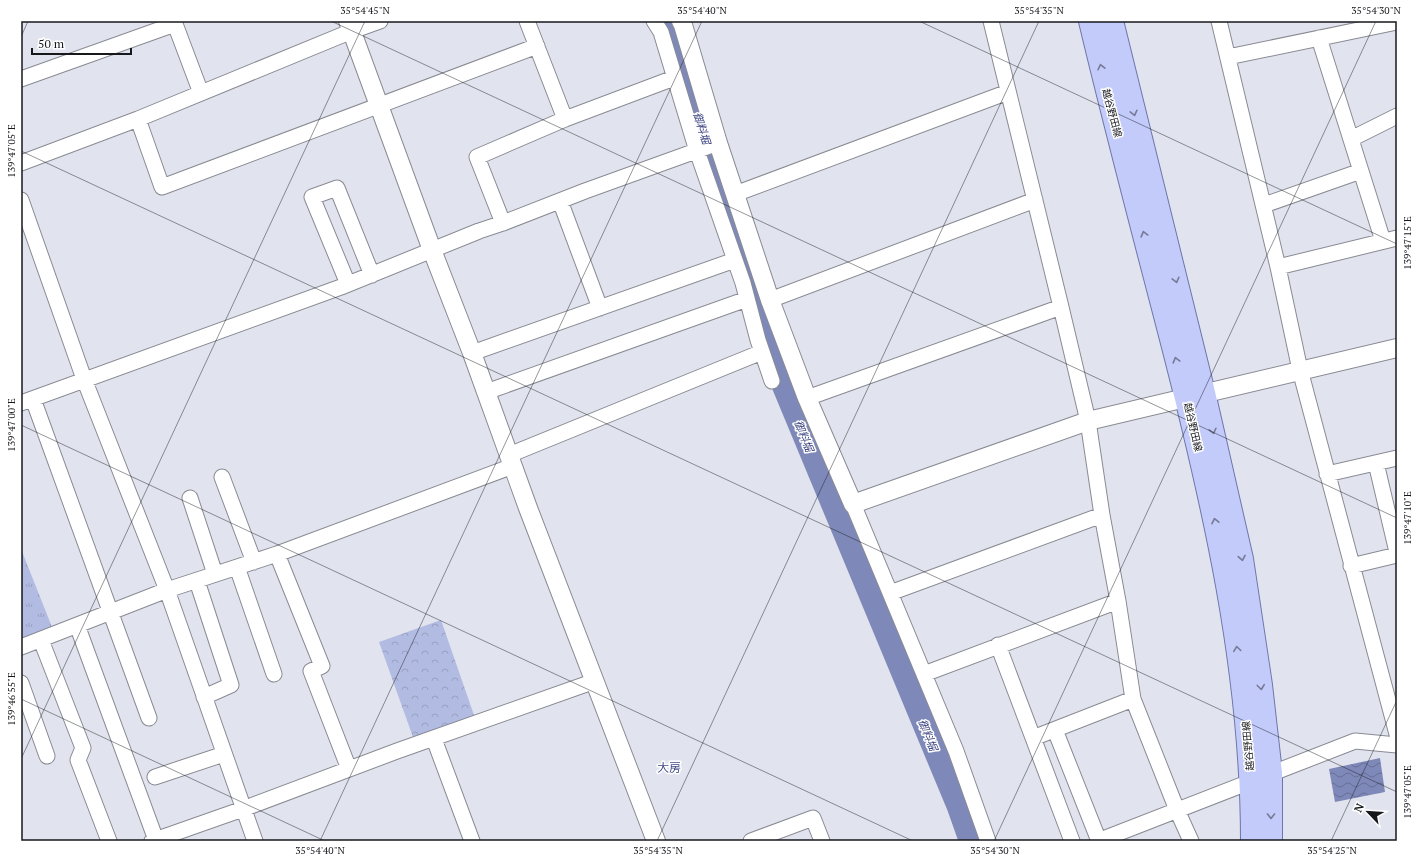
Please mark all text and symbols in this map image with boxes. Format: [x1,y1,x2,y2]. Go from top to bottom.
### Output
text: 35°54'45"N [340,4,390,17]
text: 35°54'40"N [677,4,727,17]
text: 35°54'35"N [1014,4,1064,17]
text: 35°54'30"N [1351,4,1401,17]
scale bar [32,30,131,56]
text: 50 m [38,36,65,51]
one-way arrow [1097,64,1105,71]
street label: 越谷野田線 [1099,87,1125,139]
water label: 御料堀 [690,110,714,148]
one-way arrow [1129,110,1138,117]
text: 139°47'05"E [5,124,18,178]
text: 139°47'15"E [1401,216,1414,270]
one-way arrow [1140,231,1148,237]
one-way arrow [1171,276,1180,283]
one-way arrow [1173,357,1181,363]
text: 139°47'00"E [5,398,18,452]
street label: 越谷野田線 [1181,401,1205,453]
water label: 御料堀 [791,418,817,456]
one-way arrow [1208,428,1217,435]
text: 139°47'10"E [1401,491,1414,545]
one-way arrow [1211,518,1219,524]
one-way arrow [1237,555,1245,561]
one-way arrow [1233,646,1242,652]
text: 139°46'55"E [5,672,18,726]
one-way arrow [1256,684,1265,690]
water label: 御料堀 [915,717,941,755]
street label: 越谷野田線 [1239,721,1257,771]
district label: 大房 [657,760,681,775]
text: 139°47'05"E [1401,765,1414,819]
north arrow [1348,792,1388,832]
text: N [1351,800,1367,815]
one-way arrow [1267,813,1275,819]
text: 35°54'40"N [295,844,345,857]
text: 35°54'35"N [633,844,683,857]
text: 35°54'30"N [970,844,1020,857]
text: 35°54'25"N [1307,844,1357,857]

